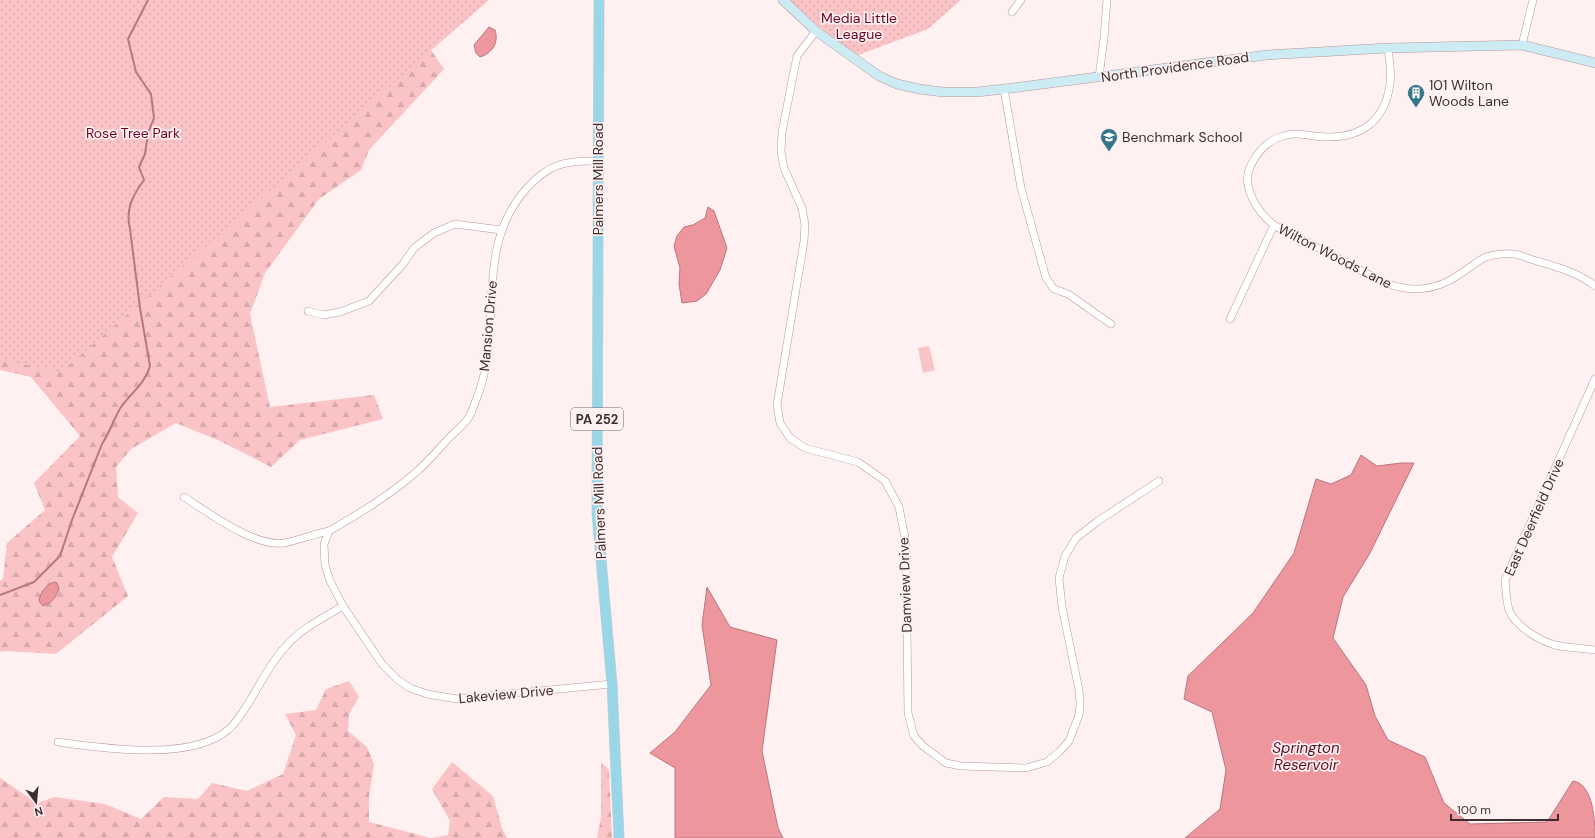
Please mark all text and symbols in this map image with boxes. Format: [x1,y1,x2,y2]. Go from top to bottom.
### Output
park label: Media Little League [821,9,897,43]
street label: North Providence Road [1100,48,1250,86]
place label: 101 Wilton Woods Lane [1429,76,1509,110]
building icon: 101 Wilton Woods Lane [1406,83,1426,108]
street label: Palmers Mill Road [589,123,607,235]
park label: Rose Tree Park [86,124,180,142]
school or university icon: Benchmark School [1099,127,1119,152]
place label: Benchmark School [1122,128,1242,146]
street label: Wilton Woods Lane [1275,220,1395,292]
street label: Mansion Drive [475,280,501,372]
road number: PA 252 [571,408,623,430]
street label: Palmers Mill Road [588,446,610,560]
street label: East Deerfield Drive [1500,455,1568,579]
street label: Damview Drive [894,537,916,633]
street label: Lakeview Drive [458,681,554,707]
water label: Springton Reservoir [1272,738,1340,775]
north arrow [16,782,56,822]
scale bar [1451,796,1558,822]
text: 100 m [1457,802,1491,818]
text: N [33,804,45,819]

